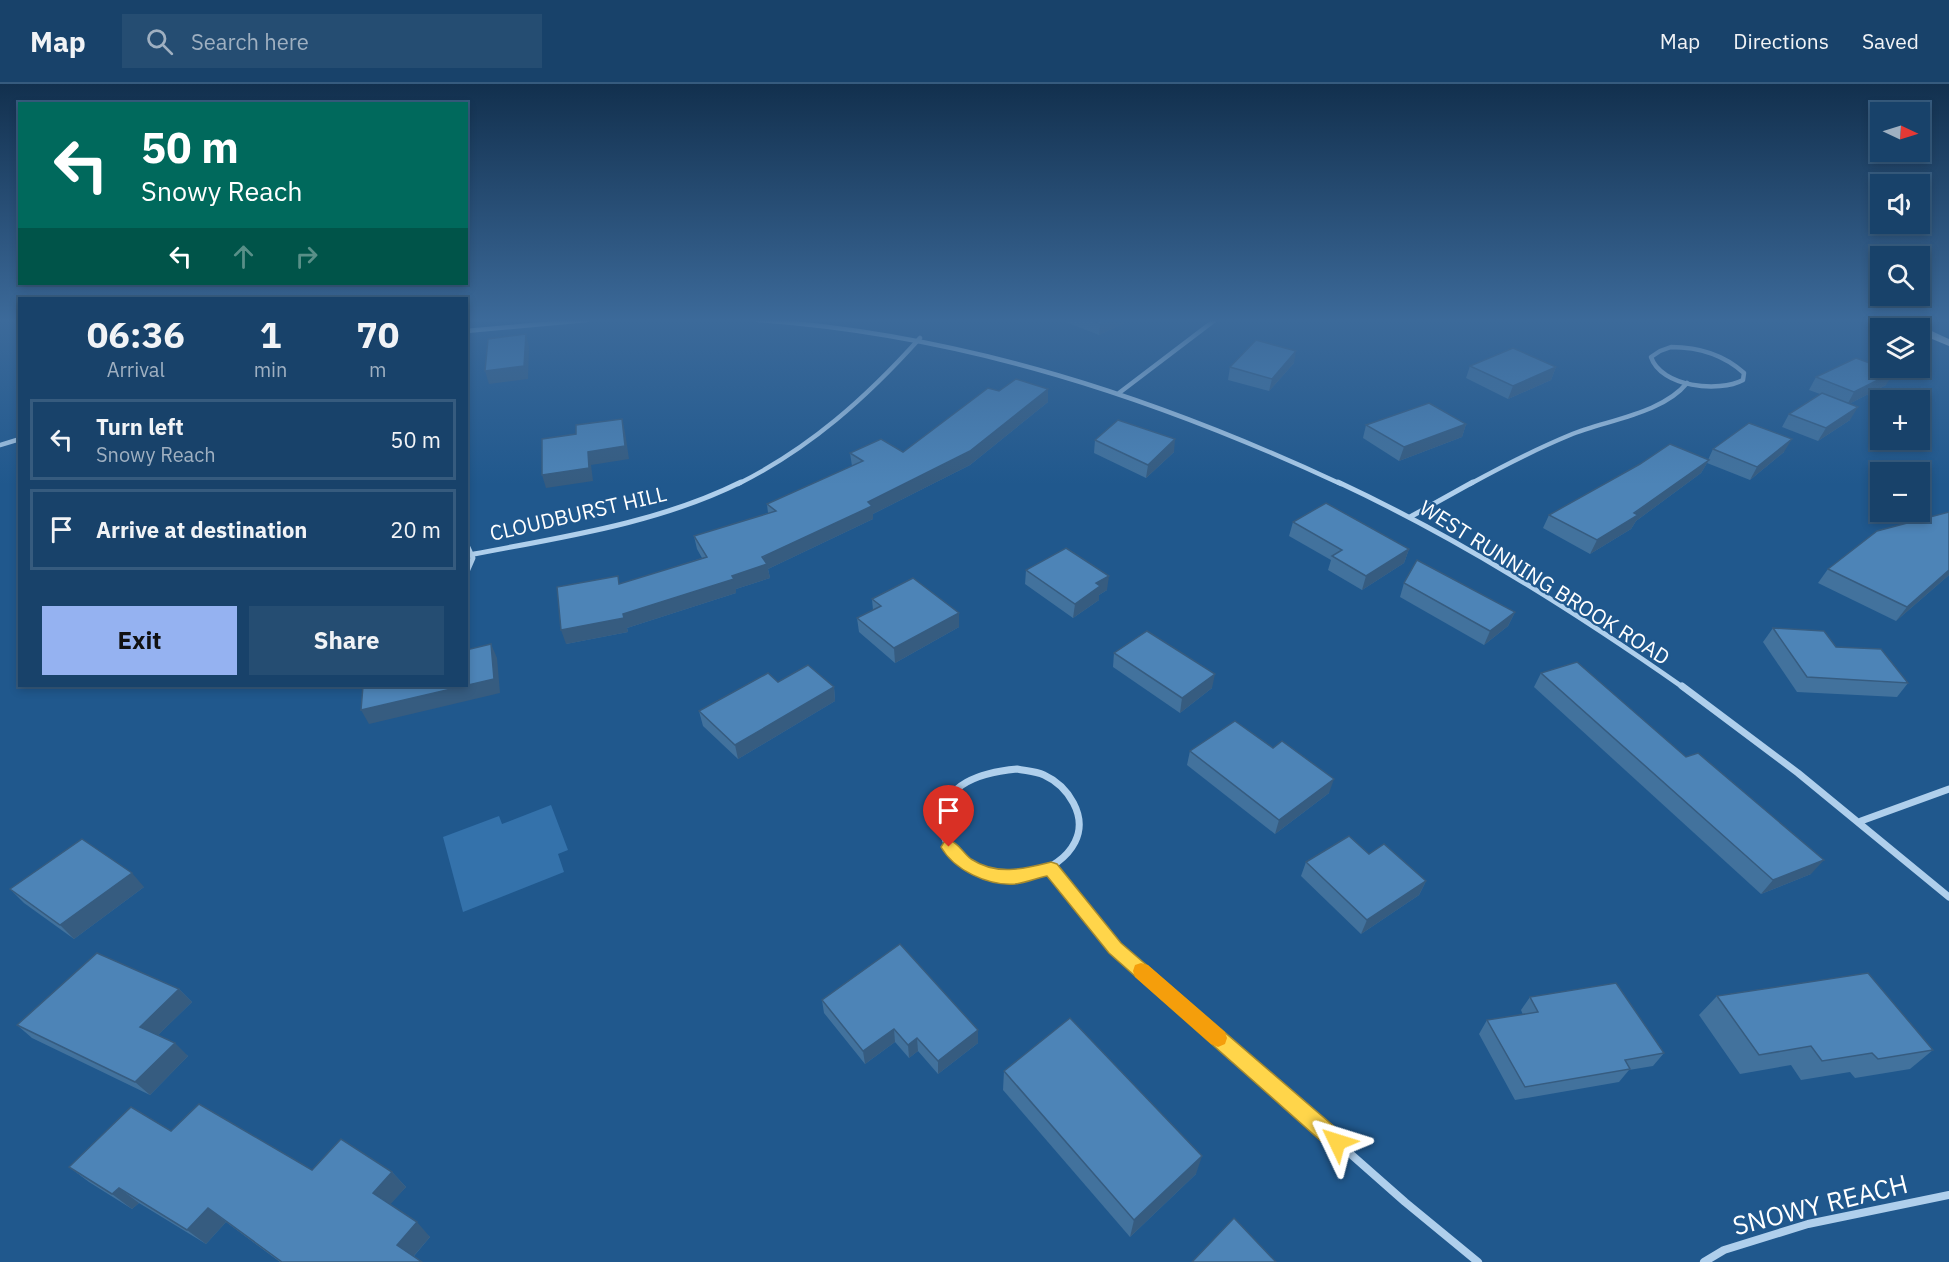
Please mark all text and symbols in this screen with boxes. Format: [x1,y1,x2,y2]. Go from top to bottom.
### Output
search box [122,14,542,68]
text: Map [30,23,86,60]
icon: search [143,25,176,58]
text: Search here [191,27,309,56]
text: Map [1660,27,1700,55]
text: Directions [1733,27,1829,55]
text: Saved [1862,27,1919,55]
north arrow [1870,102,1930,162]
map controls [1870,102,1930,522]
text: 50 m [141,120,239,175]
icon: left [42,126,120,204]
text: Snowy Reach [141,173,303,208]
button: sound [1870,174,1930,234]
icon: left [164,240,197,273]
icon: ahead [227,240,260,273]
icon: right [290,240,323,273]
button: search [1870,246,1930,306]
text: 06:36 [87,311,185,358]
text: 1 [260,311,281,358]
text: 70 [356,311,399,358]
button: layers [1870,318,1930,378]
text: Arrival [107,356,165,383]
text: min [254,356,287,383]
text: m [369,356,386,383]
button: + [1870,390,1930,450]
text: Turn left [96,412,184,441]
icon: left [45,423,78,456]
text: 50 m [390,425,441,454]
text: Snowy Reach [96,441,216,468]
button: − [1870,462,1930,522]
street label: CLOUDBURST HILL [487,479,669,547]
street label: WEST RUNNING BROOK ROAD [1415,493,1675,671]
icon: arrive [45,513,78,546]
text: Arrive at destination [96,515,307,544]
text: 20 m [390,515,441,544]
button: Exit [42,606,237,675]
button: Share [249,606,444,675]
pin [923,785,974,847]
icon: arrive [932,794,965,827]
position arrow [1305,1110,1369,1174]
street label: SNOWY REACH [1729,1166,1911,1242]

